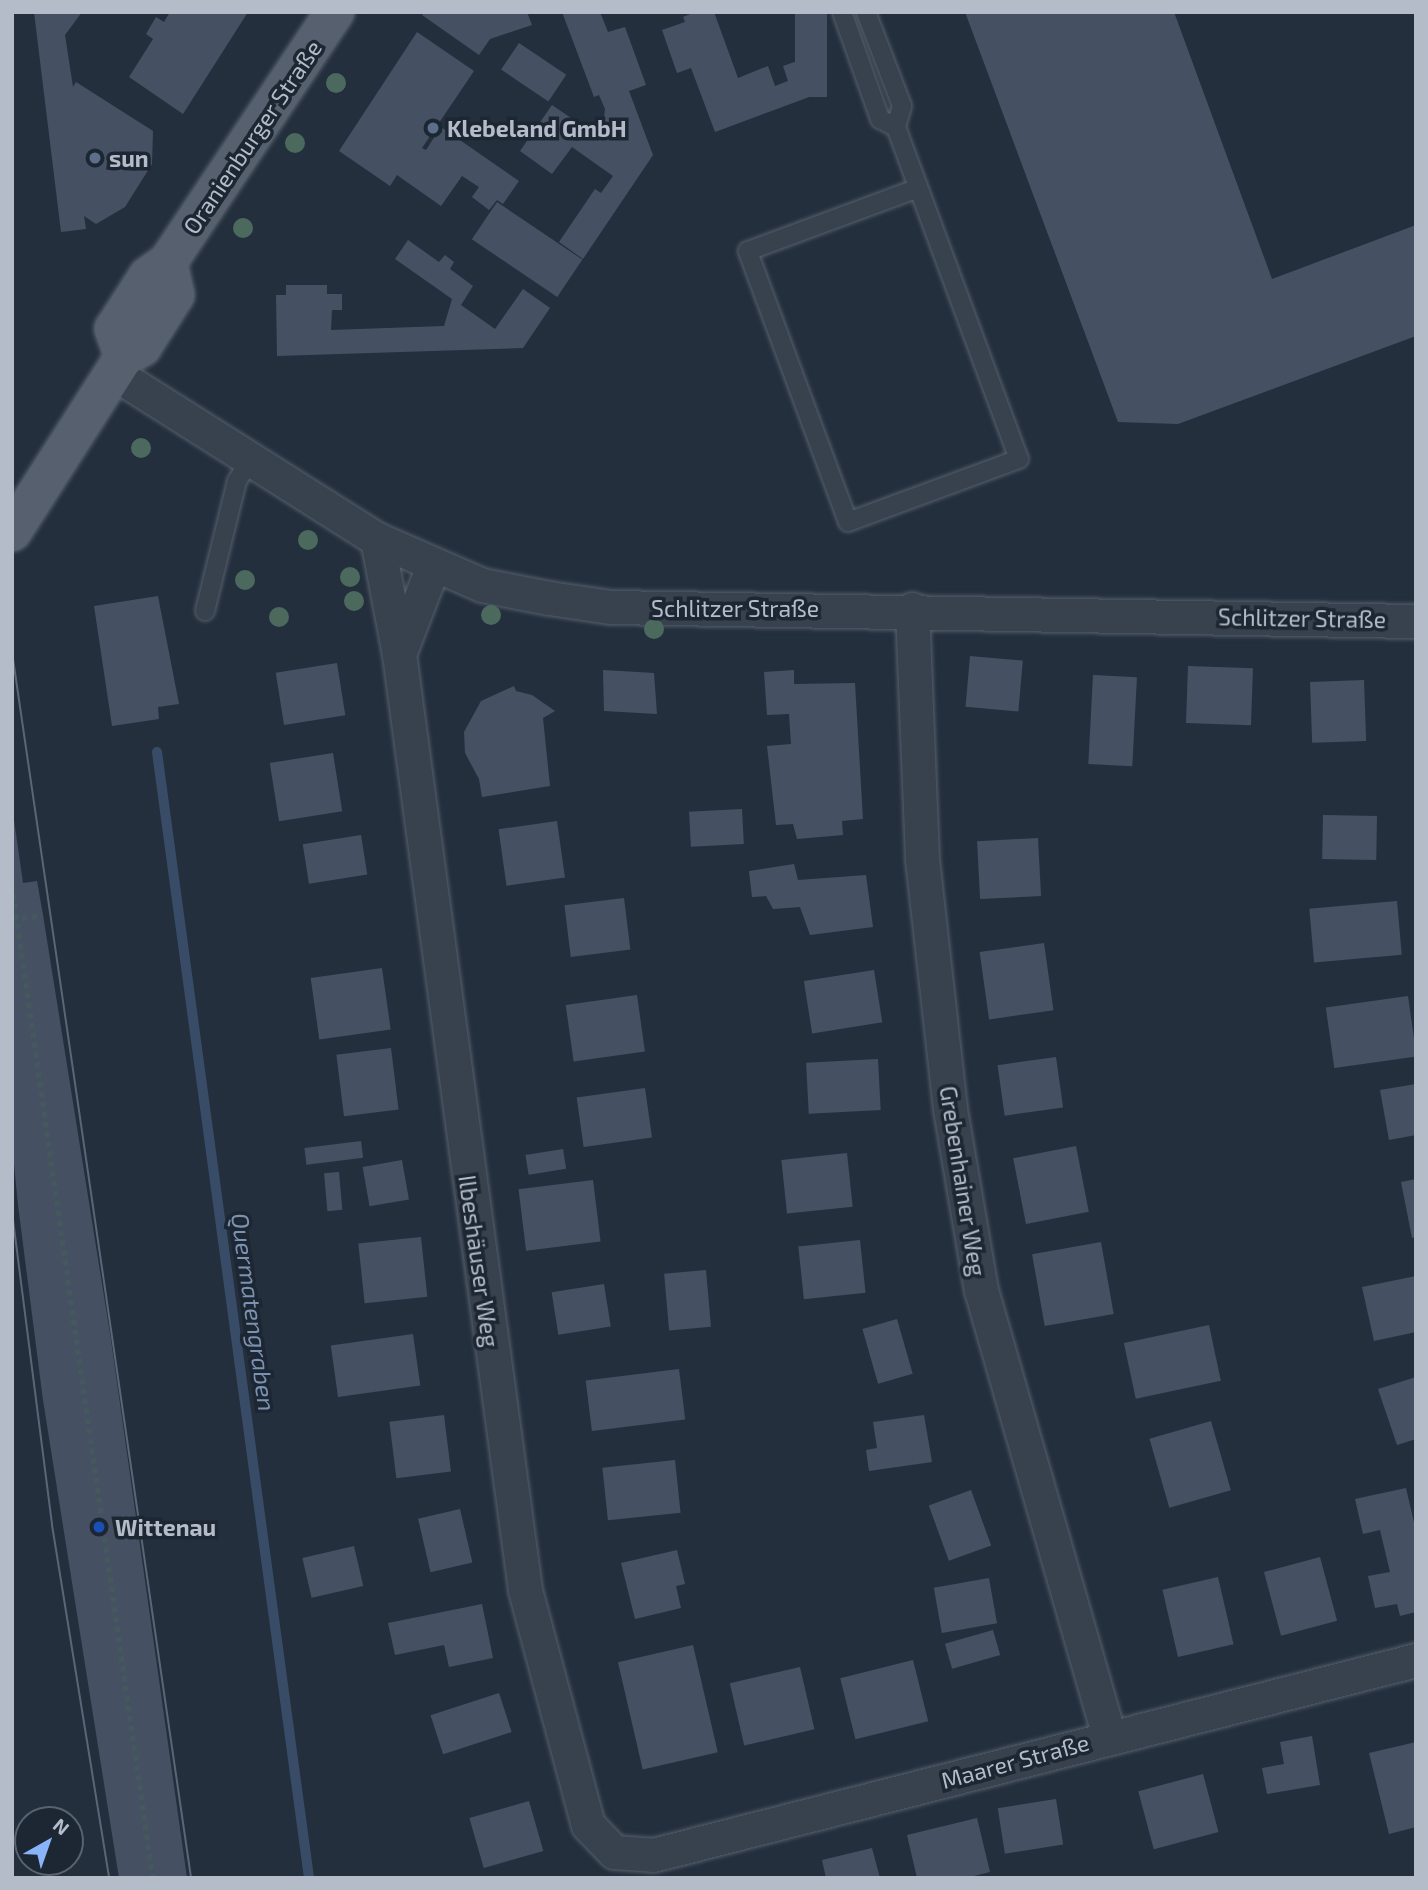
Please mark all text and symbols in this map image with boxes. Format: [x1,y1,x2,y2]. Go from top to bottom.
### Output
street label: Oranienburger Straße [177,35,327,239]
place label: Klebeland GmbH [447,114,627,142]
marker: Klebeland GmbH [425,120,441,136]
place label: sun [109,144,149,172]
marker: sun [87,150,103,166]
street label: Schlitzer Straße [651,594,819,622]
street label: Schlitzer Straße [1218,603,1386,633]
street label: Grebenhainer Weg [934,1084,992,1278]
street label: Ilbeshäuser Weg [453,1173,505,1349]
water label: Quermatengraben [226,1211,282,1413]
place label: Wittenau [115,1513,216,1541]
marker: Wittenau [89,1517,109,1537]
street label: Maarer Straße [938,1728,1092,1794]
north arrow [14,1806,84,1876]
text: N [49,1813,74,1839]

